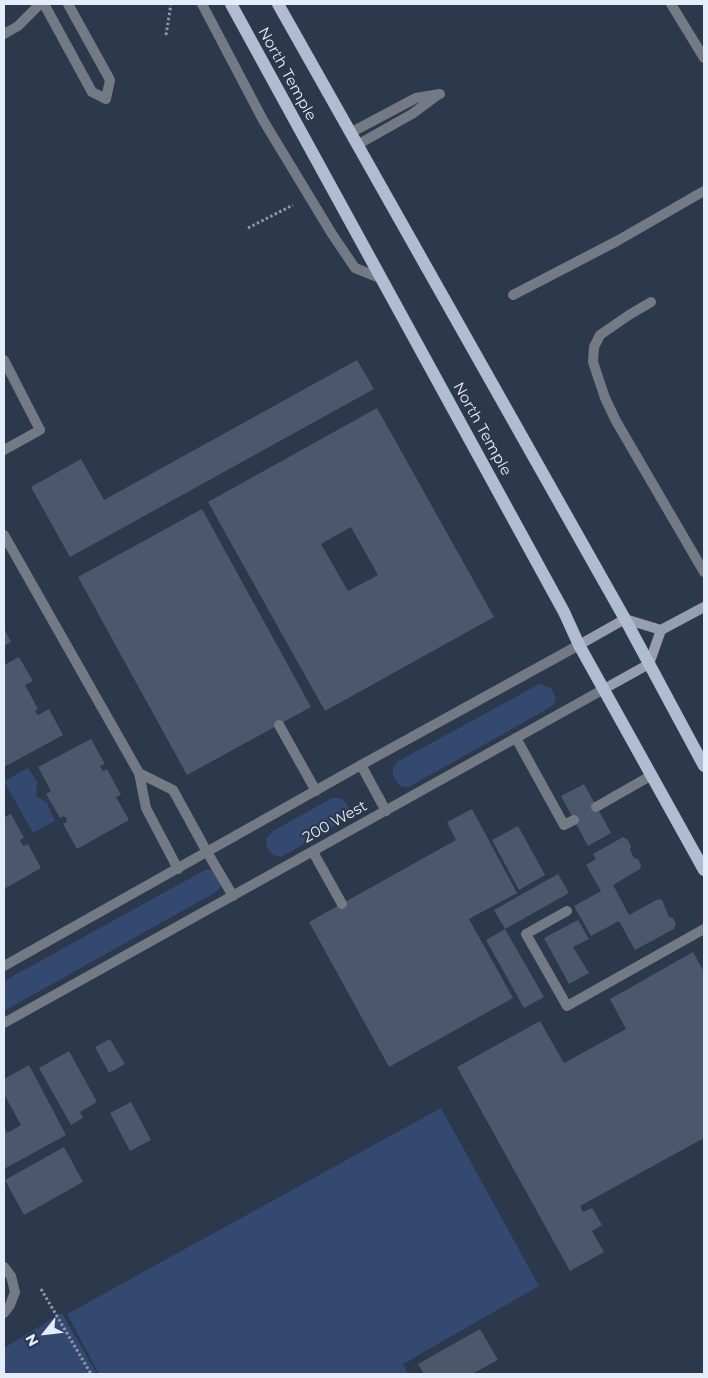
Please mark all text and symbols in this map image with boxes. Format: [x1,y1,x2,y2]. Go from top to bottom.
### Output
street label: North Temple [254,24,320,124]
street label: North Temple [449,379,515,479]
street label: 200 West [300,797,370,847]
north arrow [20,1308,70,1358]
text: N [21,1331,42,1350]

